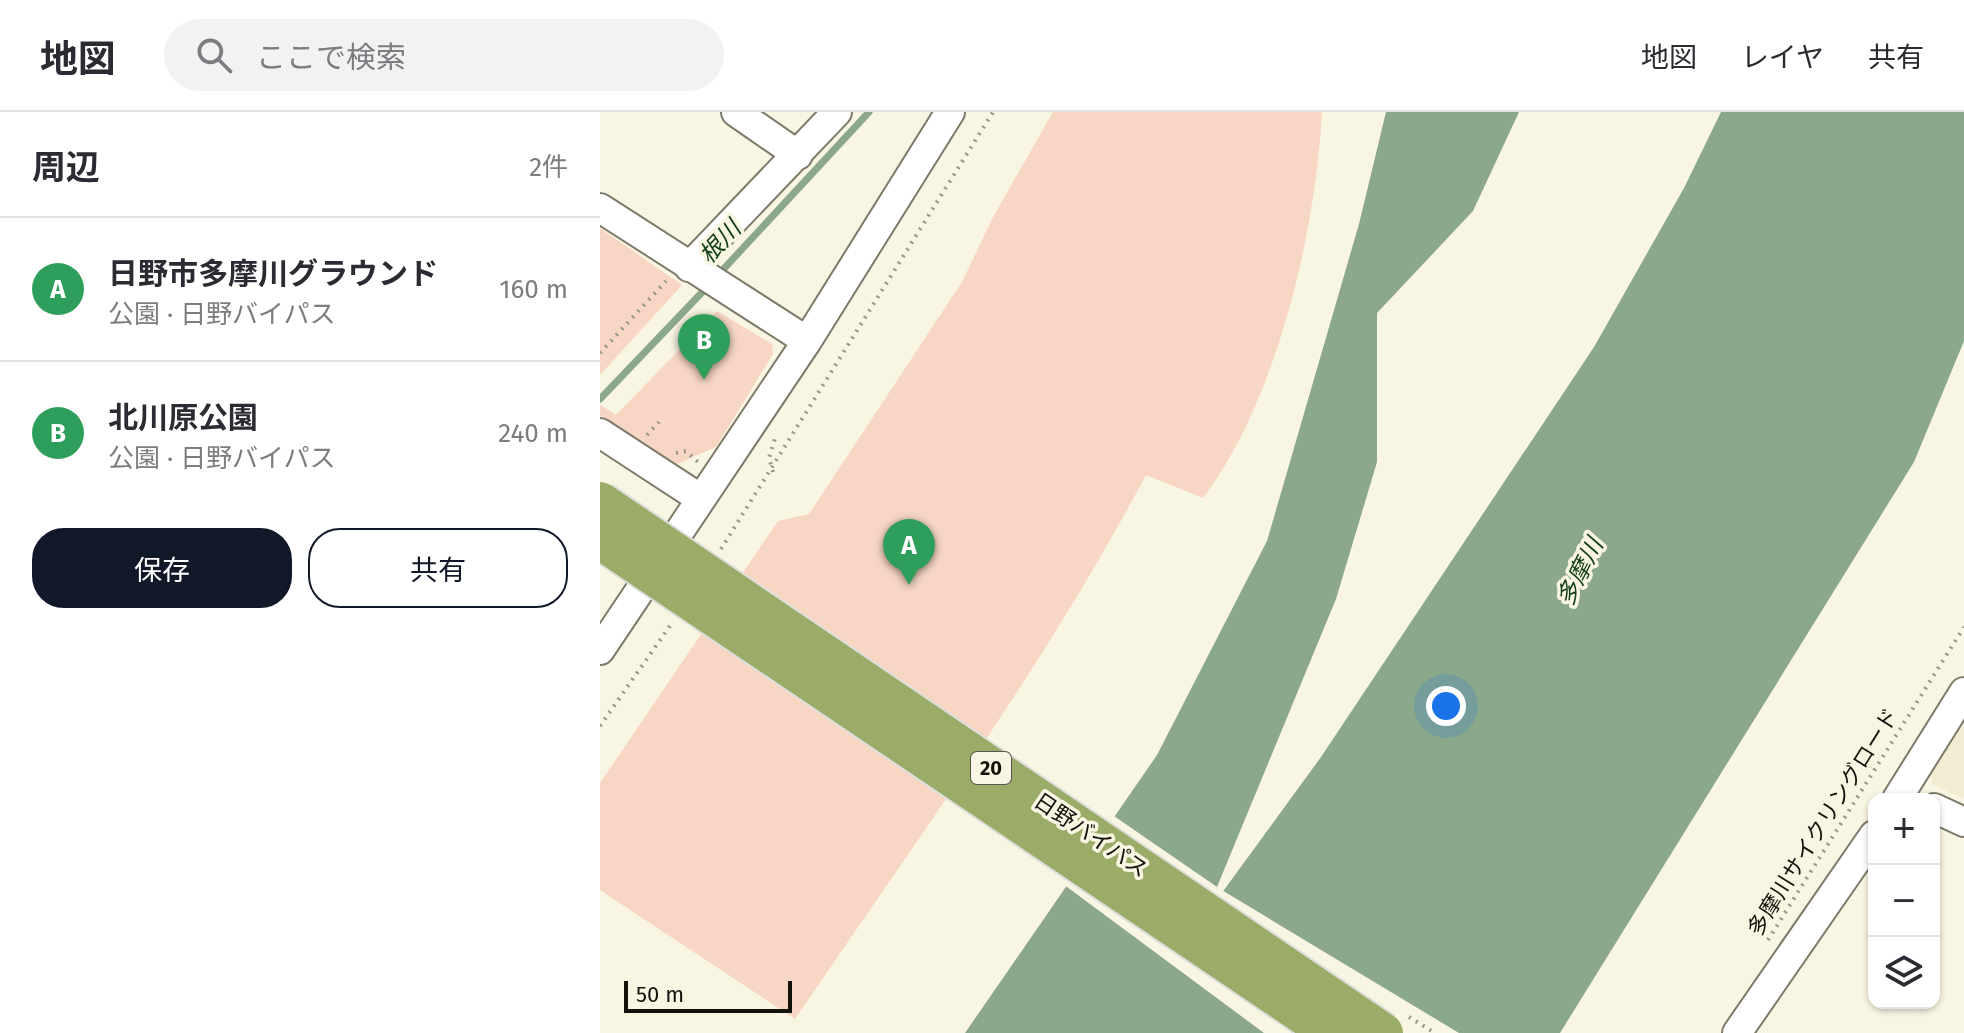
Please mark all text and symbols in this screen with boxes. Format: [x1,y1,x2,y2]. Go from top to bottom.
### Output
search box [164,19,724,91]
icon: search [192,33,236,77]
text: 地図 [40,36,116,82]
text: ここで検索 [256,40,406,76]
text: 地図 [1641,41,1697,74]
text: レイヤ [1741,41,1824,74]
text: 共有 [1868,41,1924,74]
text: 周辺 [32,147,100,188]
text: 2件 [529,152,568,183]
water label: 根川 [693,213,749,269]
text: 日野市多摩川グラウンド [108,256,438,292]
text: A [50,274,66,305]
text: 160 m [499,274,568,305]
text: 公園 · 日野バイパス [108,299,336,330]
pin: B [678,314,730,380]
text: 北川原公園 [108,400,258,436]
text: B [50,418,66,449]
text: 240 m [498,418,568,449]
text: 公園 · 日野バイパス [108,443,336,474]
pin: A [883,519,935,585]
button: 保存 [32,528,292,608]
button: 共有 [308,528,568,608]
water label: 多摩川 [1551,531,1610,610]
your location [1426,686,1466,726]
street label: 多摩川サイクリングロード [1742,703,1904,941]
road number: 20 [971,752,1011,784]
street label: 日野バイパス [1029,787,1153,883]
map controls [1868,793,1940,1009]
button: + [1868,793,1940,865]
button: − [1868,865,1940,937]
button: layers [1868,937,1940,1009]
scale bar [624,977,792,1013]
text: 50 m [636,981,684,1008]

